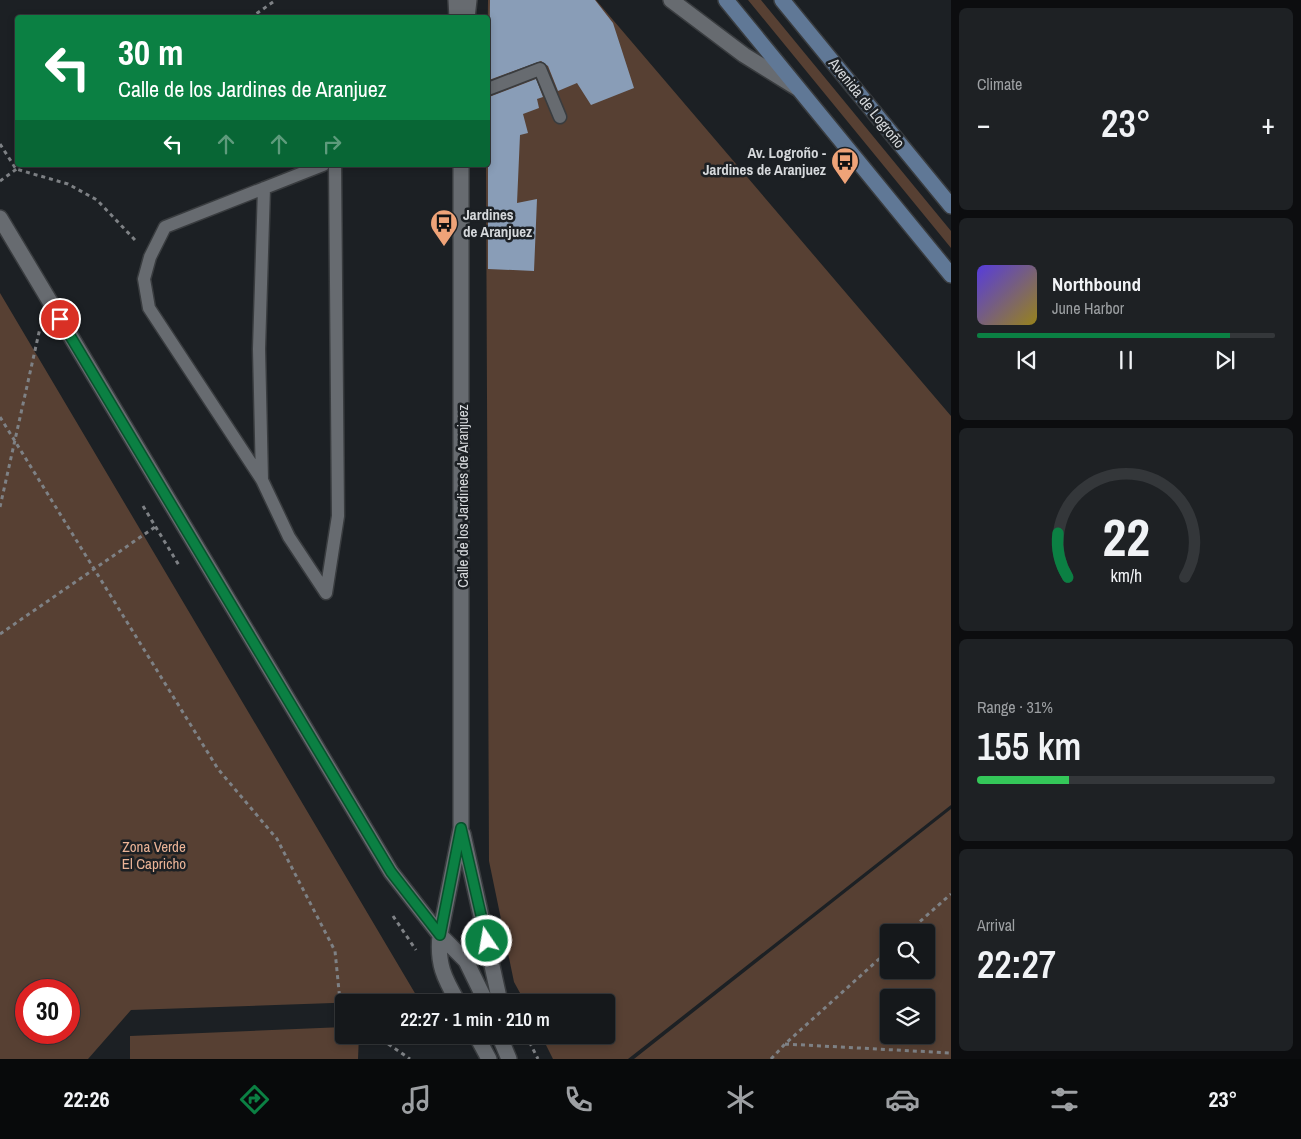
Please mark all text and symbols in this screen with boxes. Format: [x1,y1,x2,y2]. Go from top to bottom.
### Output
text: 30 m [118,29,183,76]
icon: left [35,35,100,100]
street label: Avenida de Logroño [823,53,910,153]
text: Climate [977,73,1022,95]
text: Calle de los Jardines de Aranjuez [118,74,387,104]
text: 23° [1101,98,1151,149]
text: − [977,105,990,143]
text: + [1262,105,1275,143]
icon: left [159,130,187,158]
icon: ahead [212,130,240,158]
icon: ahead [265,130,293,158]
icon: right [318,130,346,158]
place label: Av. Logroño - Jardines de Aranjuez [703,142,826,180]
bus stop icon: Av. Logroño - Jardines de Aranjuez [830,146,860,185]
place label: Jardines de Aranjuez [463,204,532,242]
bus stop icon: Jardines de Aranjuez [429,208,459,247]
text: Northbound [1052,271,1141,297]
text: June Harbor [1052,297,1124,319]
pin [39,298,81,340]
icon: arrive [46,305,74,333]
icon: previous [1013,346,1041,374]
icon: pause [1112,346,1140,374]
icon: next [1211,346,1239,374]
street label: Calle de los Jardines de Aranjuez [452,404,473,588]
text: 22 [1102,502,1150,572]
text: km/h [1110,564,1142,588]
text: Range · 31% [977,696,1053,718]
text: 155 km [977,721,1081,772]
park label: Zona Verde El Capricho [122,836,186,874]
position arrow [460,914,512,966]
text: Arrival [977,914,1015,936]
map controls [880,924,935,1044]
button: search [880,924,935,979]
text: 22:27 [977,939,1056,990]
speed limit sign: 30 [15,979,80,1044]
button: layers [880,989,935,1044]
text: 22:27 · 1 min · 210 m [400,1006,550,1032]
icon: directions [237,1082,272,1117]
icon: music [399,1082,434,1117]
icon: phone [561,1082,596,1117]
icon: climate [723,1082,758,1117]
icon: car [885,1082,920,1117]
icon: filters [1047,1082,1082,1117]
text: 22:26 [63,1084,110,1114]
text: 23° [1209,1084,1237,1114]

